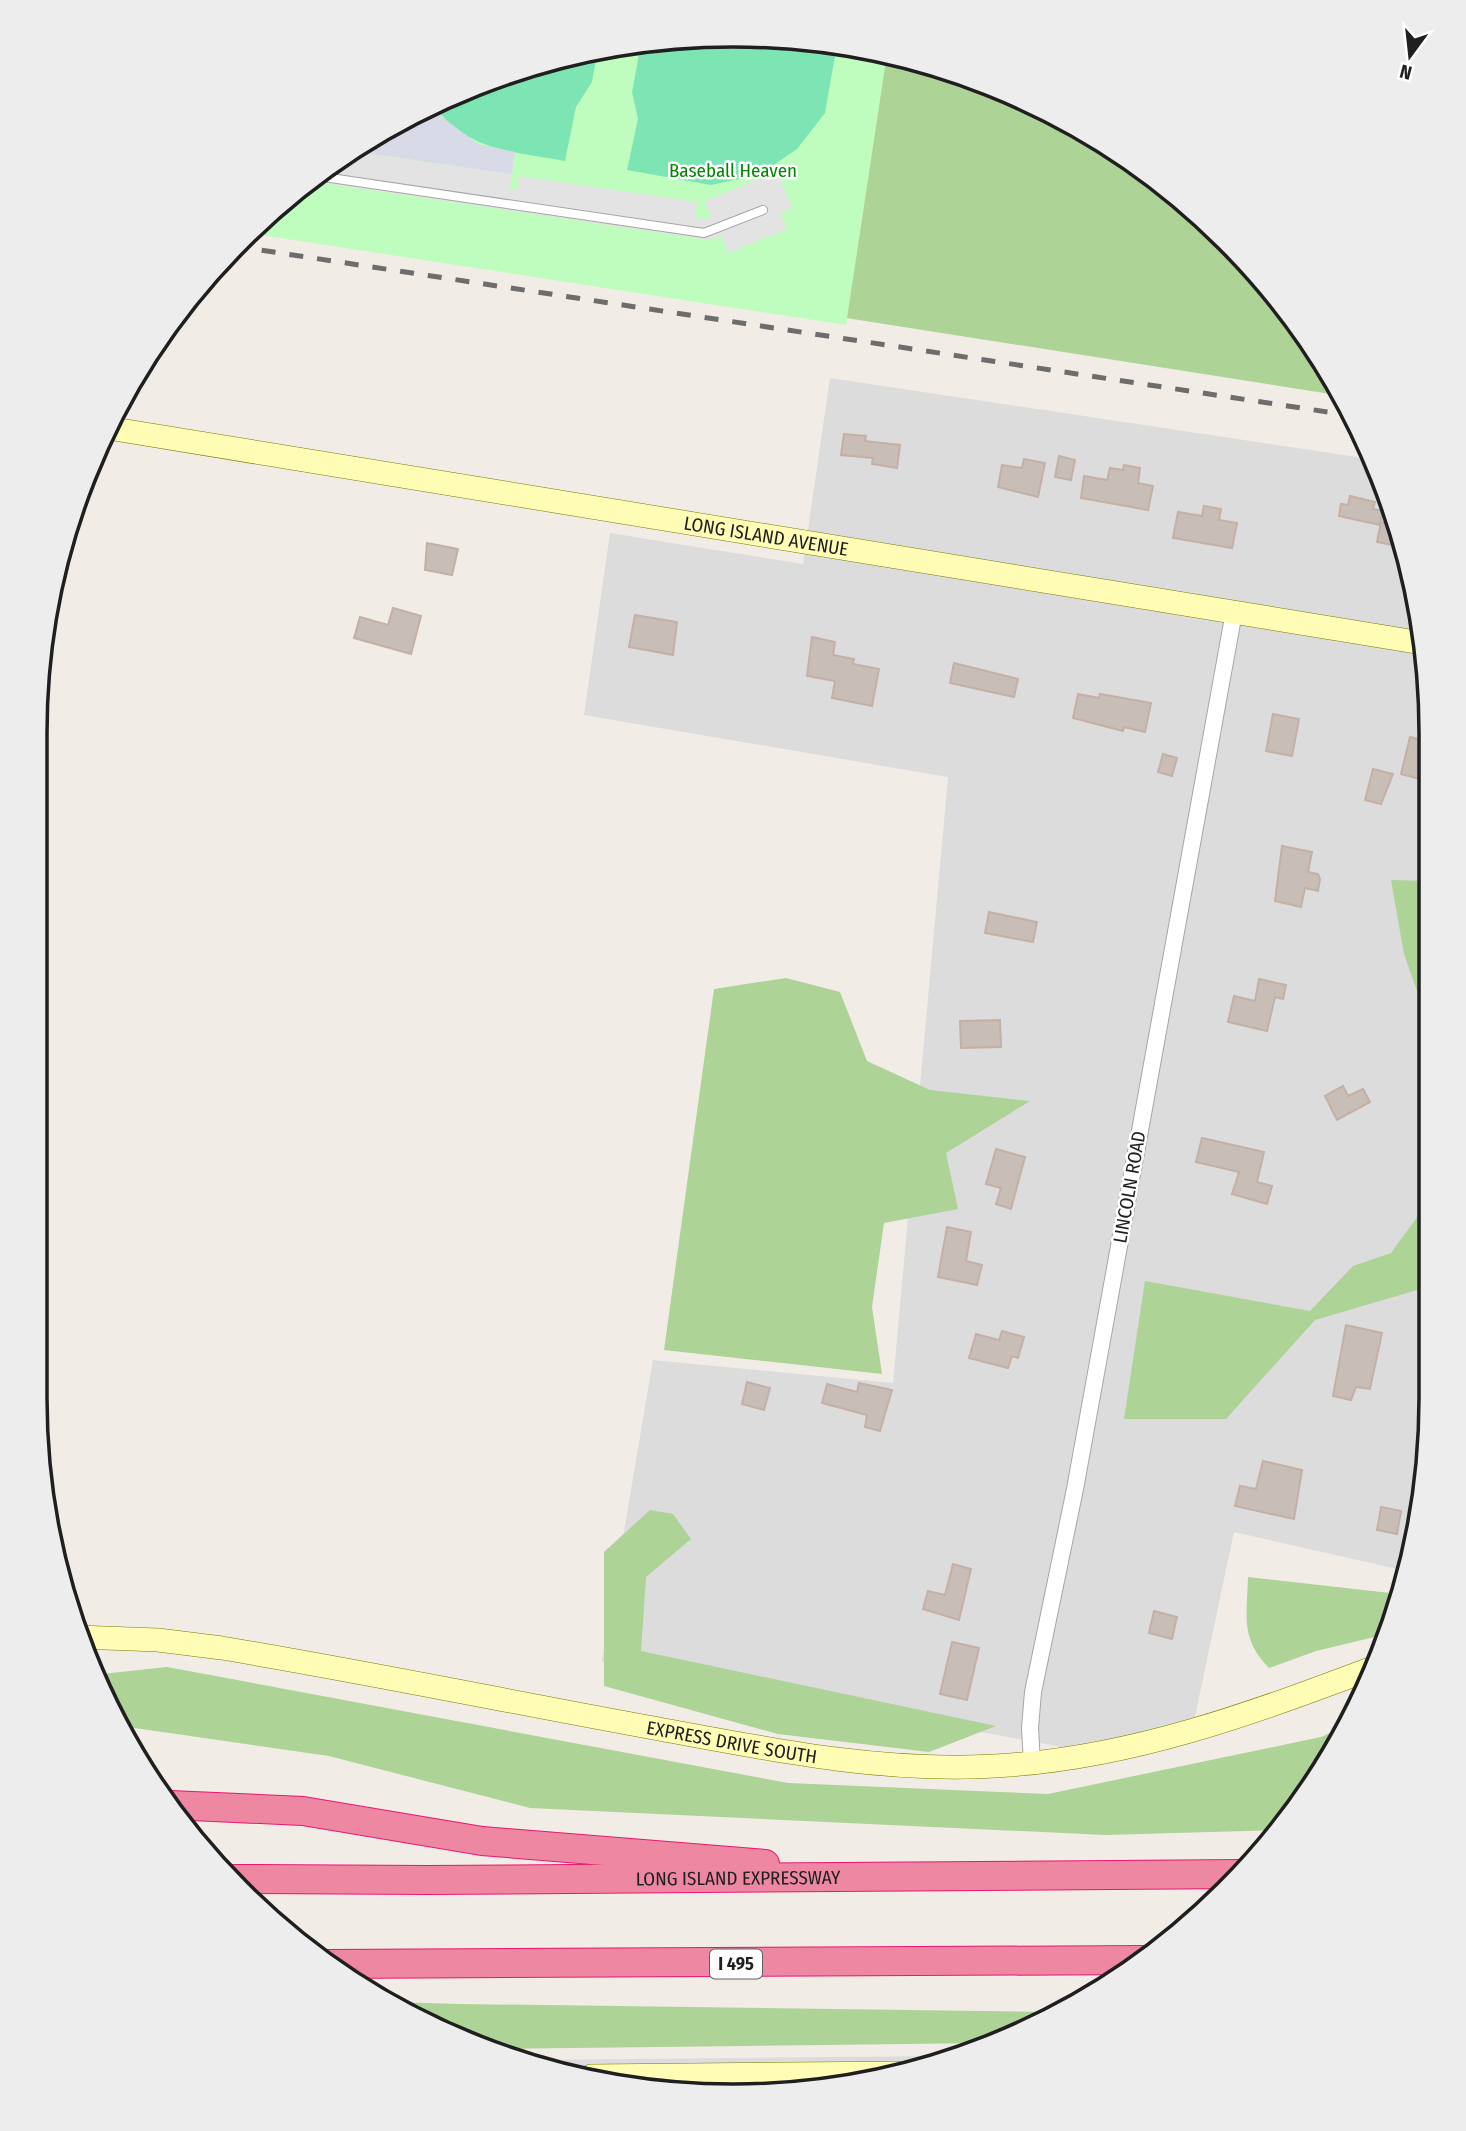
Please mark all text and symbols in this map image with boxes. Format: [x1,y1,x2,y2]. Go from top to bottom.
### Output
north arrow [1375,21,1445,91]
text: N [1397,59,1414,85]
park label: Baseball Heaven [669,159,797,182]
street label: LONG ISLAND AVENUE [682,511,850,561]
street label: LINCOLN ROAD [1108,1129,1151,1245]
street label: EXPRESS DRIVE SOUTH [645,1716,819,1768]
street label: LONG ISLAND EXPRESSWAY [636,1866,841,1890]
road number: I 495 [710,1950,762,1978]

